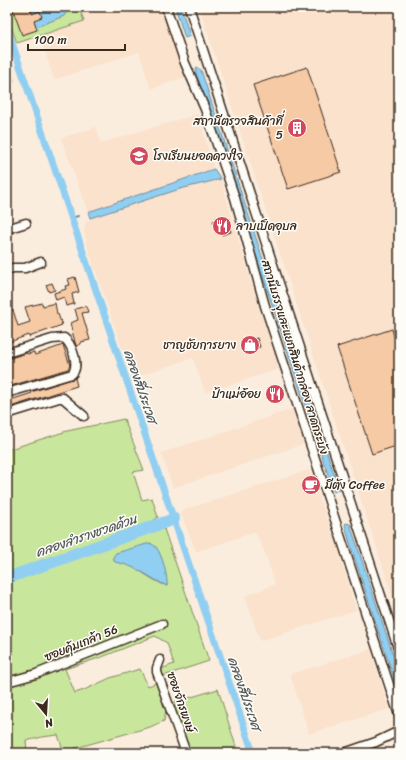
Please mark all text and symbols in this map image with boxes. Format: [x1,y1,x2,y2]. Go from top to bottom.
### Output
scale bar [28,26,125,52]
text: 100 m [34,29,67,51]
place label: สถานีตรวจสินค้าที่ 5 [192,110,285,146]
building icon: สถานีตรวจสินค้าที่ 5 [286,117,308,139]
school or university icon: โรงเรียนยอดดวงใจ [128,145,150,167]
place label: โรงเรียนยอดดวงใจ [153,145,243,167]
restaurant icon: ลาบเป็ดอุบล [211,215,233,237]
place label: ลาบเป็ดอุบล [236,215,297,237]
street label: สถานีบรรจุและแยกสินค้ากล่อง ลาดกระบัง [255,256,335,458]
place label: ชาญชัยการยาง [163,334,236,356]
shop icon: ชาญชัยการยาง [239,334,261,356]
water label: คลองสี่ประเวศ [117,346,165,429]
place label: ป้าแม่อ้อย [212,383,261,405]
restaurant icon: ป้าแม่อ้อย [264,383,286,405]
cafe icon: มีตัง Coffee [300,474,322,496]
place label: มีตัง Coffee [324,474,385,496]
water label: คลองลำรางชวดด้วน [32,507,142,564]
street label: ซอยคุ้มเกล้า 56 [41,618,121,668]
water label: คลองสี่ประเวศ [221,653,269,736]
street label: ซอยจักรพงษ์ [160,669,202,737]
north arrow [26,694,66,734]
text: N [42,713,56,733]

